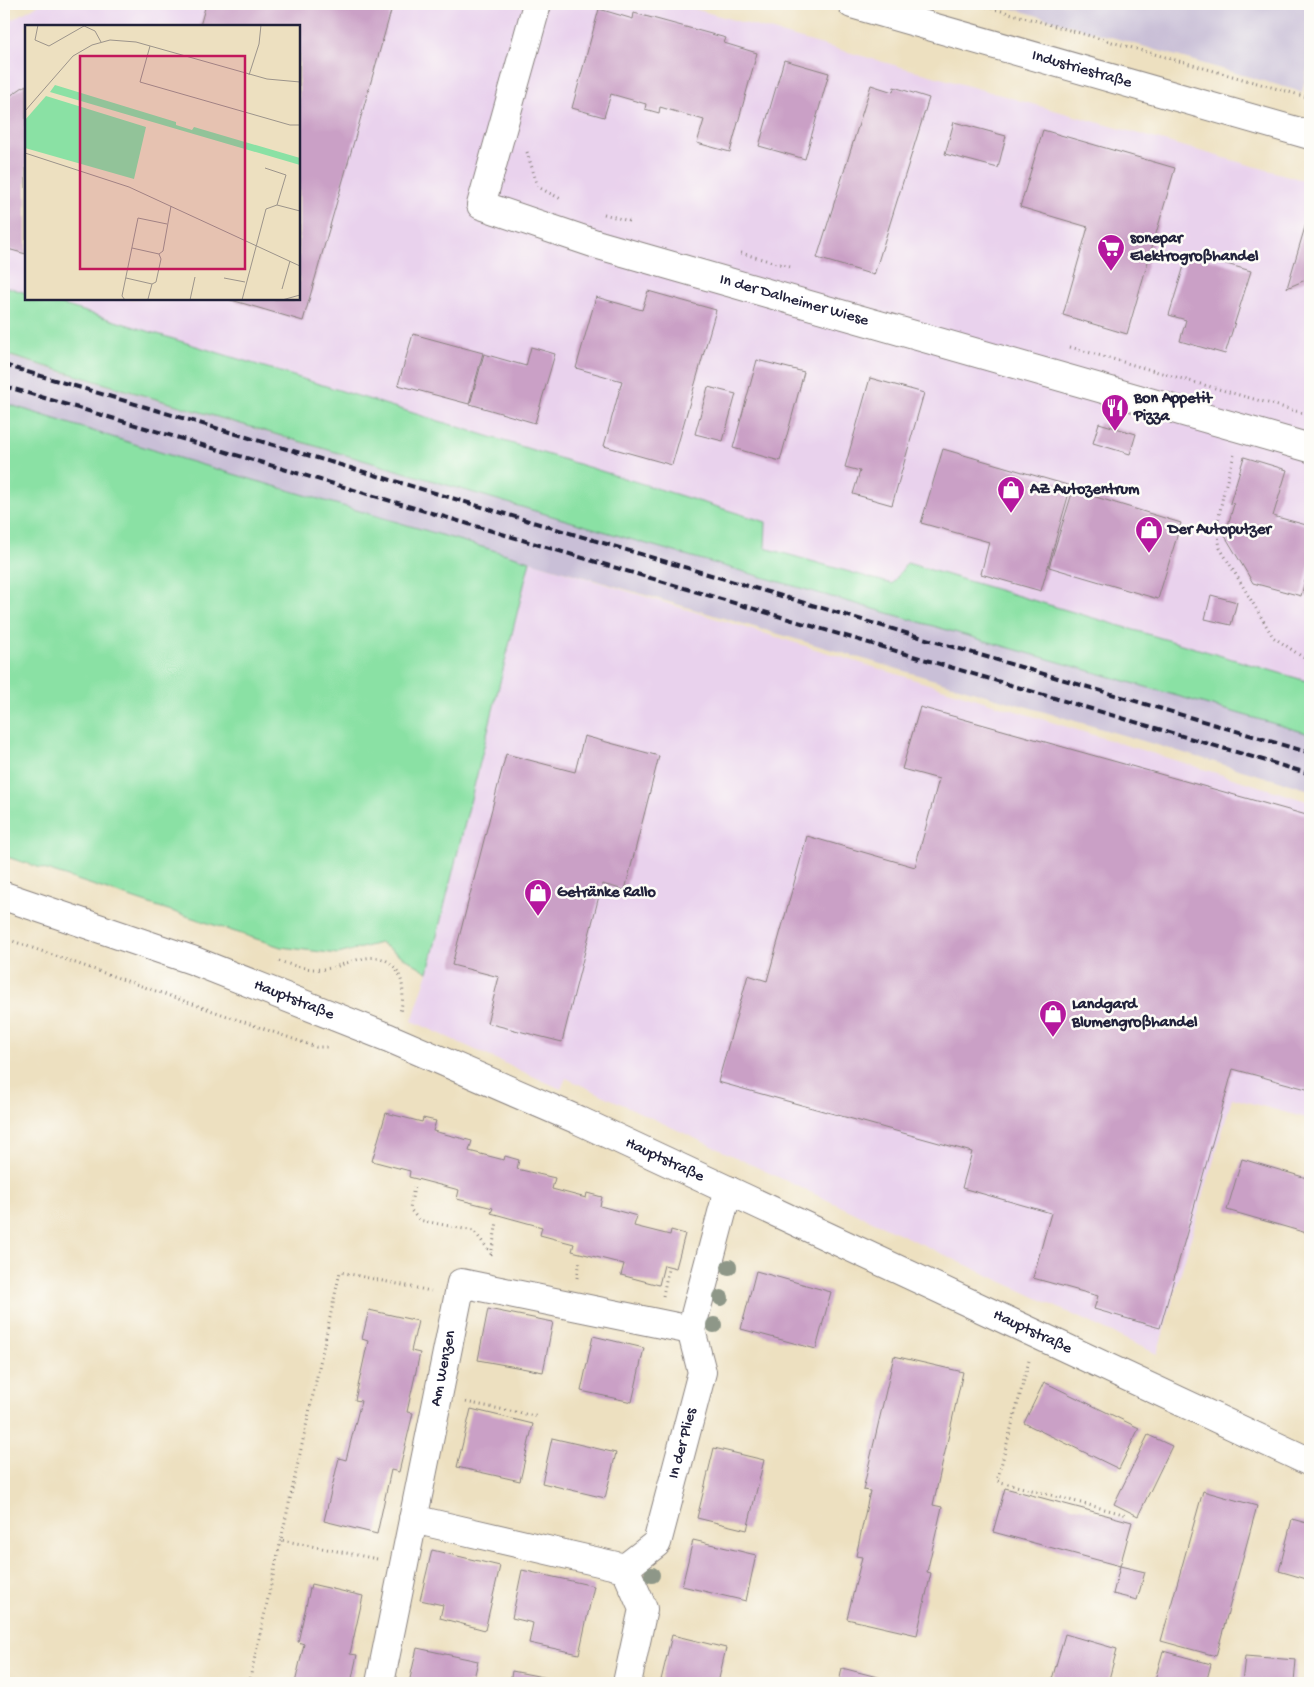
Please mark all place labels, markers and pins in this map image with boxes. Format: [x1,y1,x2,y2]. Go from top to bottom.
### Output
place label: sonepar Elektrogroßhandel [1130,230,1259,267]
supermarket icon: sonepar Elektrogroßhandel [1096,233,1126,272]
place label: Bon Appetit Pizza [1133,390,1213,427]
restaurant icon: Bon Appetit Pizza [1100,393,1130,432]
shop icon: AZ Autozentrum [996,475,1026,514]
place label: AZ Autozentrum [1029,481,1140,500]
shop icon: Der Autoputzer [1134,515,1164,554]
place label: Der Autoputzer [1166,521,1273,540]
shop icon: Getränke Rallo [523,878,553,917]
place label: Getränke Rallo [557,884,657,903]
place label: Landgard Blumengroßhandel [1071,996,1198,1033]
shop icon: Landgard Blumengroßhandel [1038,999,1068,1038]

